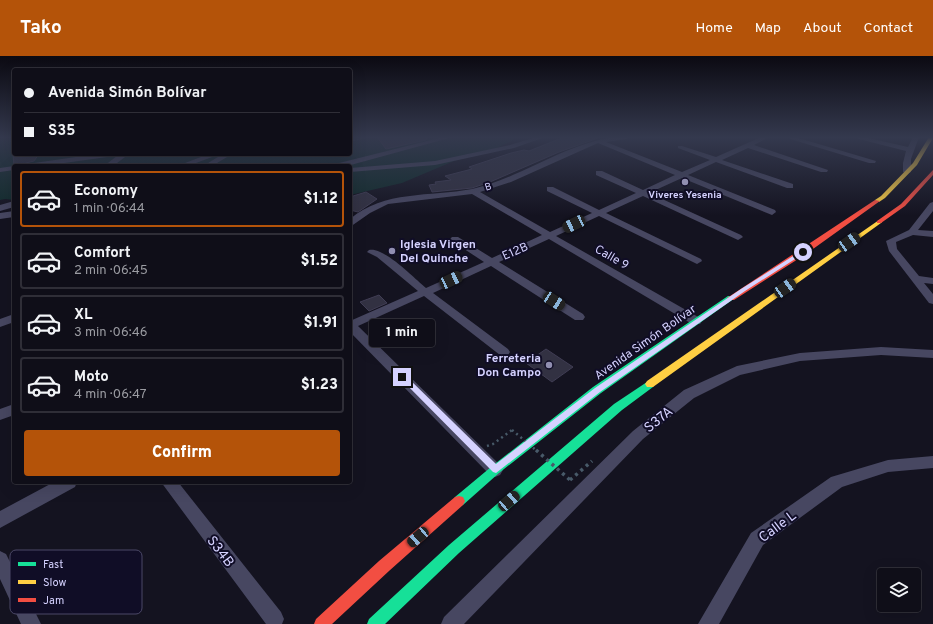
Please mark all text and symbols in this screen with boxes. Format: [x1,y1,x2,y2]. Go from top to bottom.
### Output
text: Tako [20,16,62,40]
text: Home [696,20,733,37]
text: Map [755,20,781,37]
text: About [803,20,842,37]
text: Contact [864,20,913,37]
text: Avenida Simón Bolívar [48,84,206,103]
text: S35 [48,122,75,141]
marker: Viveres Yesenia [680,177,690,187]
street label: B [483,180,494,195]
icon: car [26,181,62,217]
text: Economy [74,182,138,201]
place label: Viveres Yesenia [648,189,722,202]
text: $1.12 [304,190,338,209]
text: 1 min · 06:44 [74,201,145,217]
car [561,213,587,235]
car [836,230,862,254]
place label: Iglesia Virgen Del Quinche [400,237,476,267]
street label: E12B [500,239,531,265]
street label: Calle 9 [592,242,631,274]
icon: car [26,243,62,279]
route start [794,243,812,261]
text: Comfort [74,244,131,263]
marker: Iglesia Virgen Del Quinche [387,246,397,256]
text: $1.52 [301,252,338,271]
text: 2 min · 06:45 [74,263,148,279]
car [438,269,464,291]
car [772,276,798,300]
car [541,289,567,313]
street label: Avenida Simón Bolívar [592,301,700,384]
icon: car [26,305,62,341]
text: XL [74,306,92,325]
text: $1.91 [303,314,338,333]
callout: 1 min [369,319,435,347]
text: 3 min · 06:46 [74,325,148,341]
text: 1 min [386,325,418,341]
place label: Ferreteria Don Campo [477,351,541,381]
marker: Ferreteria Don Campo [544,360,554,370]
icon: car [26,367,62,403]
text: Moto [74,368,109,387]
route end [393,368,411,386]
text: $1.23 [301,376,338,395]
text: 4 min · 06:47 [74,387,147,403]
street label: S37A [641,404,677,437]
button: Confirm [24,430,340,476]
car [496,489,522,513]
street label: Calle L [756,508,800,547]
car [405,525,431,549]
street label: S34B [203,533,237,571]
legend [10,550,142,614]
text: Fast [43,558,63,572]
map controls [877,568,921,612]
button: layers [877,568,921,612]
text: Slow [43,576,66,590]
text: Jam [43,594,64,608]

